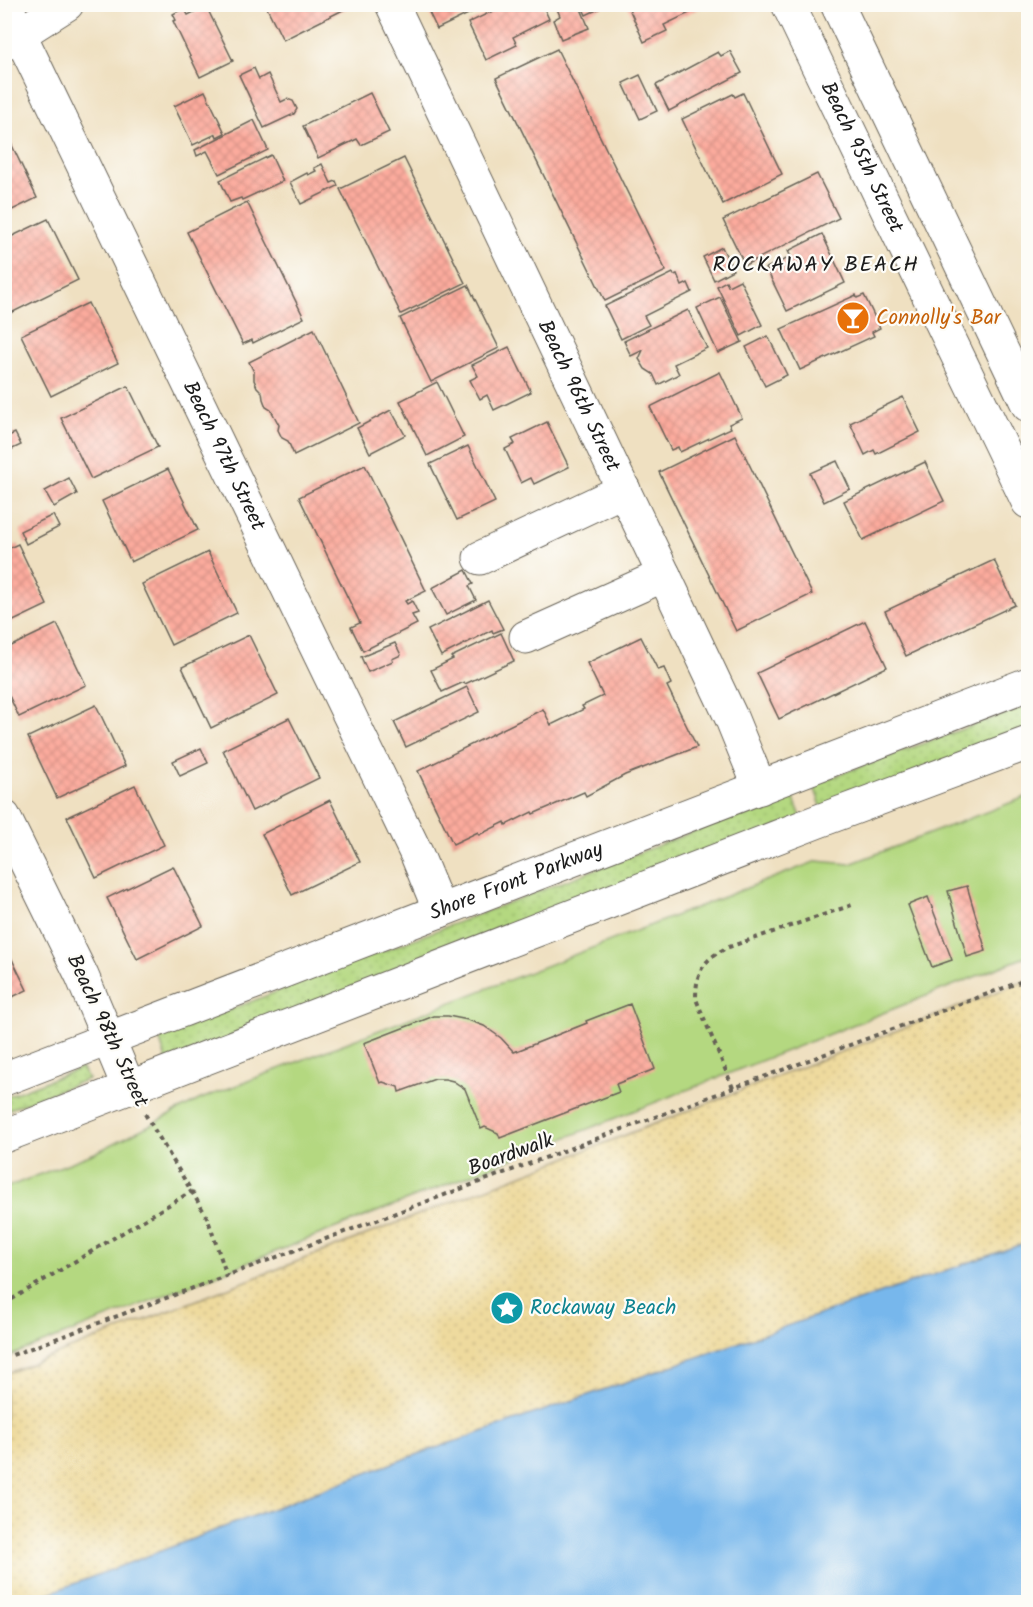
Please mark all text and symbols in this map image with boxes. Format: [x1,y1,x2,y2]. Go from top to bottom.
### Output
street label: Beach 95th Street [811,76,913,239]
district label: ROCKAWAY BEACH [712,248,920,283]
bar icon: Connolly's Bar [835,300,871,336]
place label: Connolly's Bar [876,302,1002,335]
street label: Beach 96th Street [528,314,629,478]
street label: Beach 97th Street [173,375,274,537]
street label: Shore Front Parkway [424,833,608,930]
street label: Beach 98th Street [57,949,157,1114]
street label: Boardwalk [463,1124,559,1186]
place icon: Rockaway Beach [489,1290,525,1326]
place label: Rockaway Beach [530,1292,676,1325]

